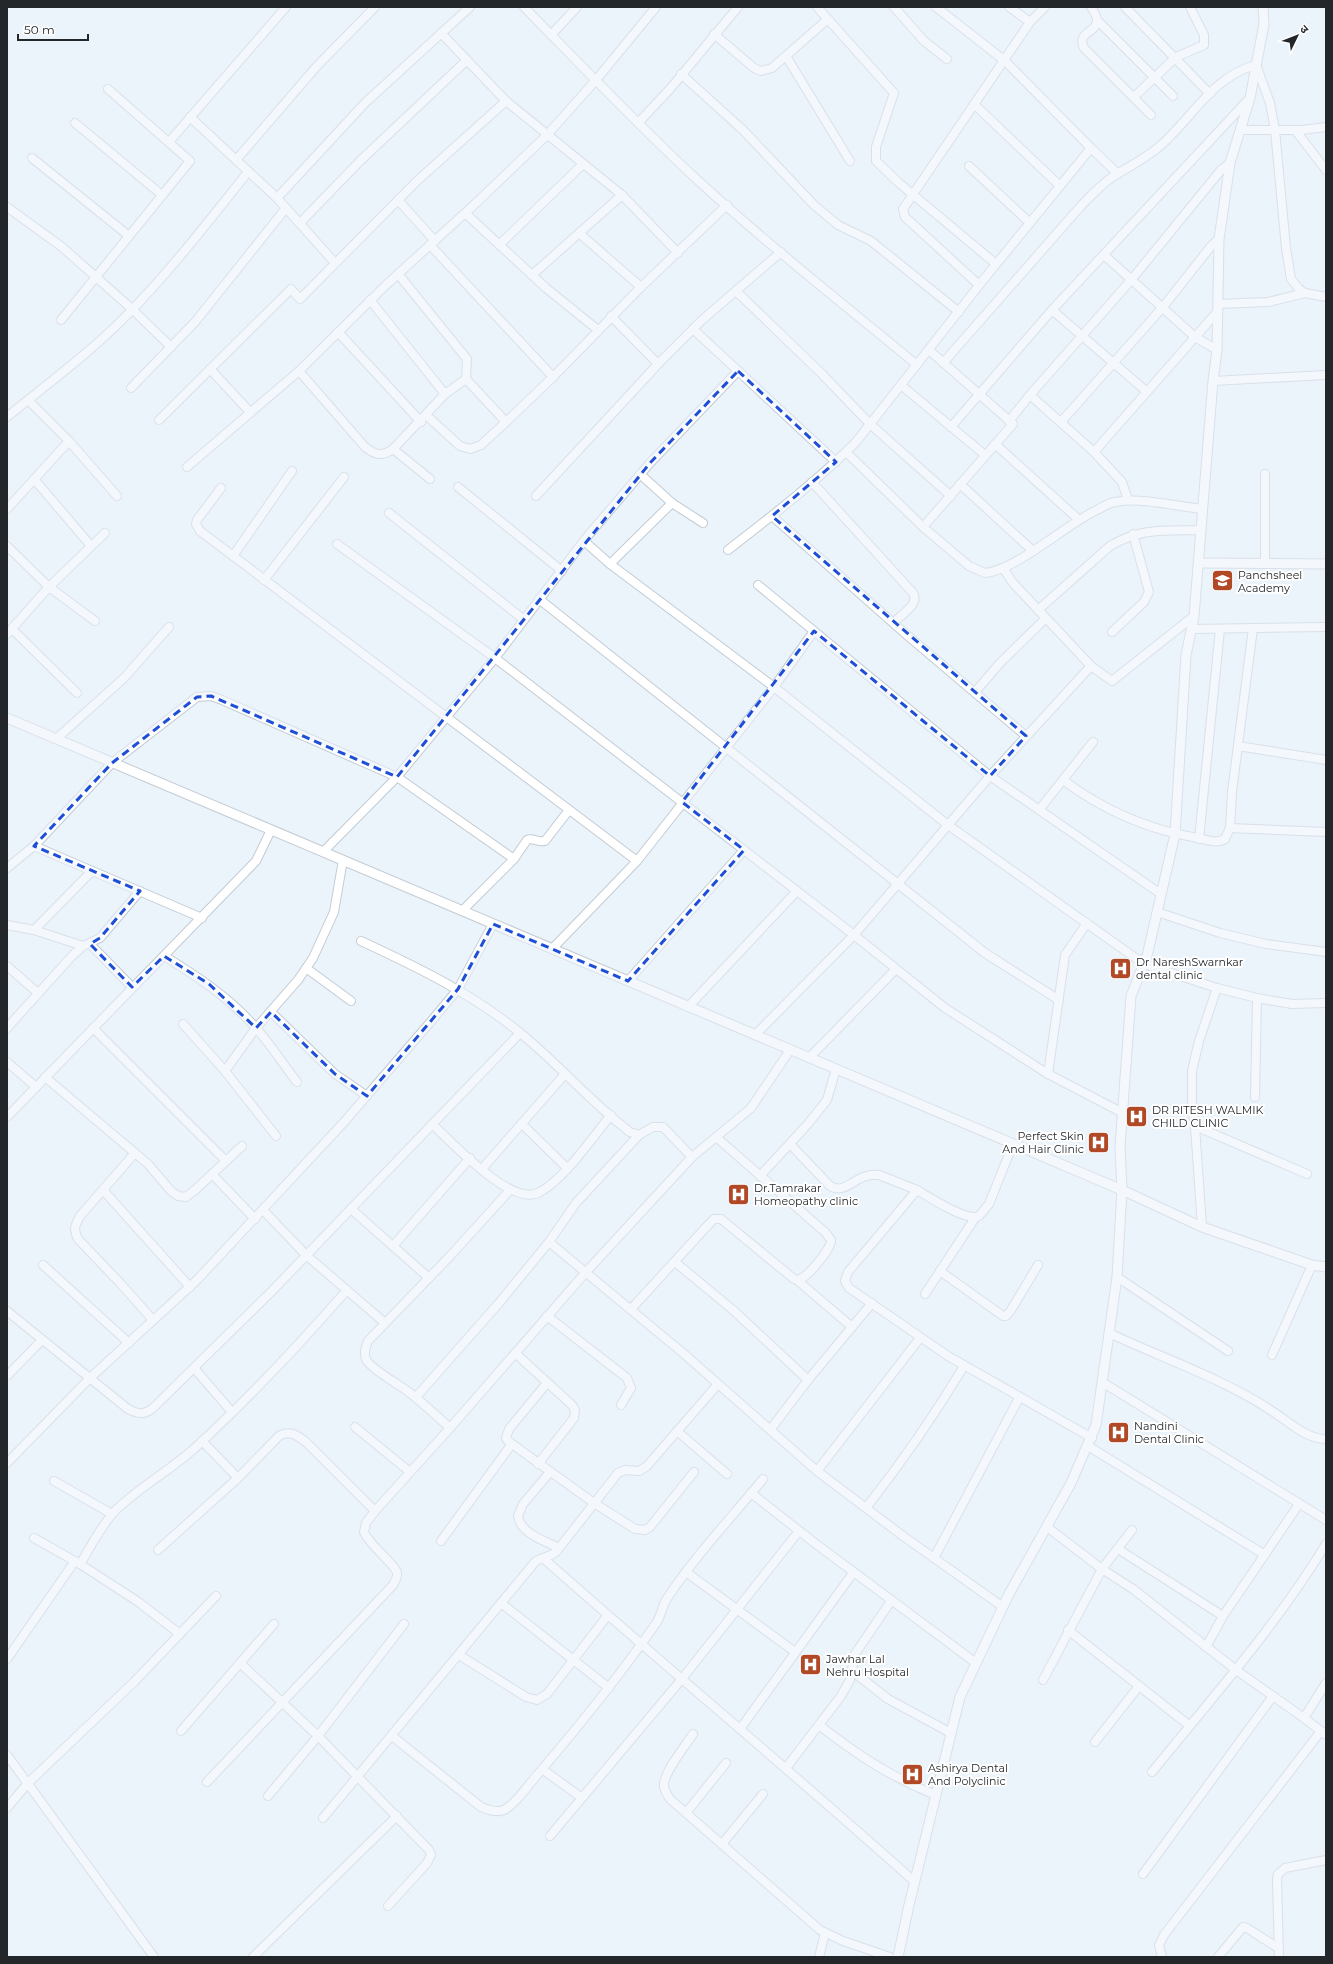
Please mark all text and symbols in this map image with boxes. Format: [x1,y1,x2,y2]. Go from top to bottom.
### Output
scale bar [18,16,88,42]
north arrow [1277,16,1317,56]
text: 50 m [24,22,55,37]
text: उ [1297,22,1312,37]
school or university icon: Panchsheel Academy [1210,568,1236,594]
place label: Panchsheel Academy [1238,568,1302,595]
hospital icon: Dr NareshSwarnkar dental clinic [1107,955,1133,981]
place label: Dr NareshSwarnkar dental clinic [1136,955,1243,982]
hospital icon: DR RITESH WALMIK CHILD CLINIC [1124,1103,1150,1129]
place label: DR RITESH WALMIK CHILD CLINIC [1152,1103,1263,1130]
place label: Perfect Skin And Hair Clinic [1002,1129,1084,1156]
hospital icon: Perfect Skin And Hair Clinic [1086,1129,1112,1155]
hospital icon: Dr.Tamrakar Homeopathy clinic [726,1181,752,1207]
place label: Dr.Tamrakar Homeopathy clinic [754,1181,858,1208]
hospital icon: Nandini Dental Clinic [1106,1419,1132,1445]
place label: Nandini Dental Clinic [1134,1419,1204,1446]
hospital icon: Jawhar Lal Nehru Hospital [798,1652,824,1678]
place label: Jawhar Lal Nehru Hospital [825,1652,909,1679]
hospital icon: Ashirya Dental And Polyclinic [900,1761,926,1787]
place label: Ashirya Dental And Polyclinic [928,1761,1008,1788]

